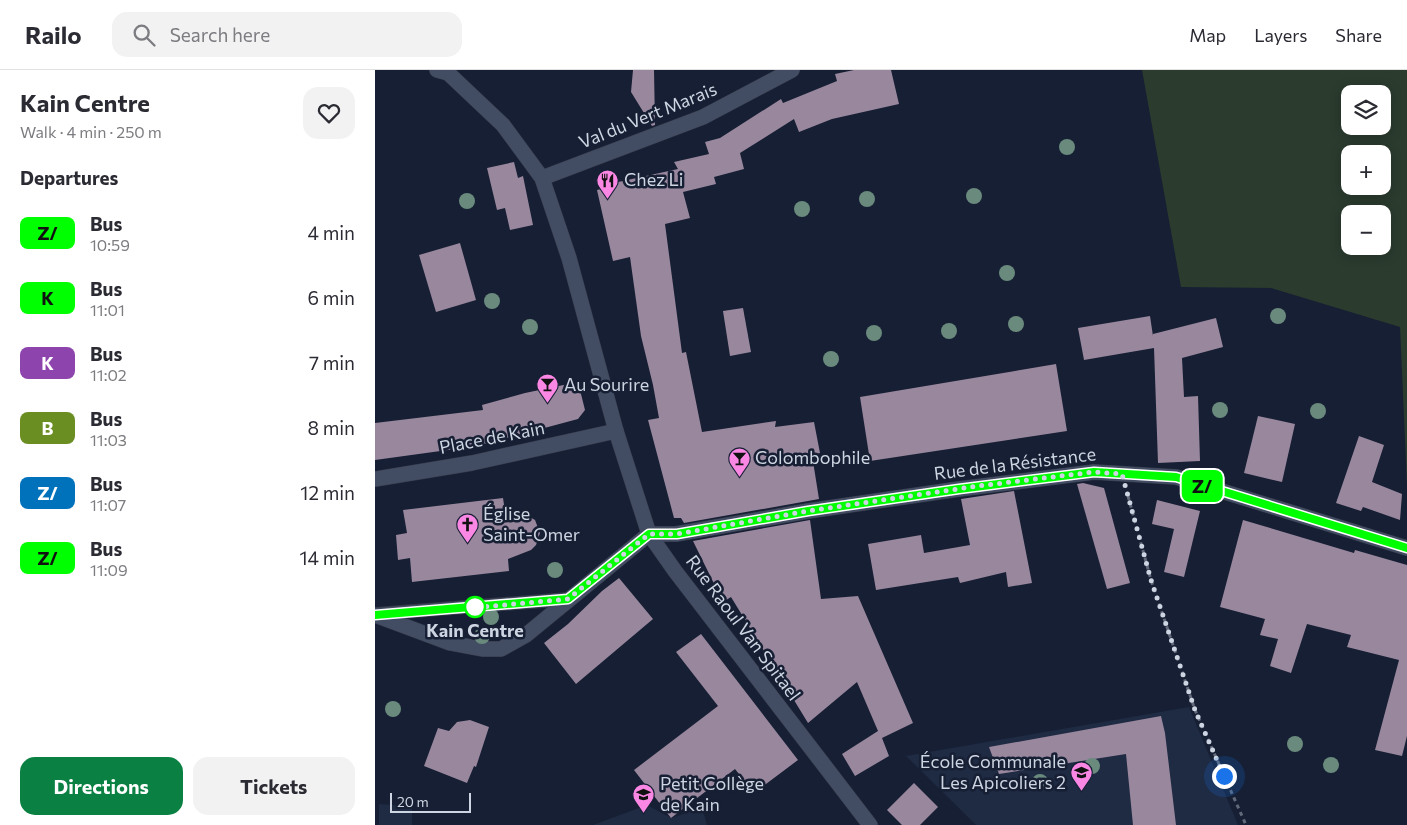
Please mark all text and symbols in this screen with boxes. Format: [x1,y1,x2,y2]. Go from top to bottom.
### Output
search box [112,12,462,57]
text: Railo [25,20,82,49]
icon: search [130,21,158,49]
text: Search here [170,23,270,46]
text: Map [1189,24,1226,46]
text: Layers [1254,24,1307,46]
text: Share [1335,24,1382,46]
street label: Val du Vert Marais [575,77,720,153]
map controls [1341,85,1391,255]
button: layers [1341,85,1391,135]
button: heart [303,87,355,139]
text: Kain Centre [20,88,150,117]
text: Walk · 4 min · 250 m [20,122,162,141]
button: + [1341,145,1391,195]
text: Departures [20,166,118,189]
restaurant icon: Chez Li [596,168,620,199]
place label: Chez Li [624,168,683,190]
button: − [1341,205,1391,255]
text: Bus [90,212,122,235]
text: 4 min [308,221,355,244]
text: Z/ [37,222,58,244]
text: 10:59 [90,235,130,254]
text: Bus [90,277,122,300]
text: 6 min [307,286,355,309]
text: K [41,287,54,309]
text: 11:01 [90,300,125,319]
text: Bus [90,342,122,365]
text: 7 min [309,351,355,374]
text: K [41,352,54,374]
text: 11:02 [90,365,127,384]
bar icon: Au Sourire [536,373,560,404]
place label: Au Sourire [564,373,649,395]
text: Bus [90,407,122,430]
text: 8 min [307,416,355,439]
street label: Place de Kain [437,416,546,458]
text: B [42,417,53,439]
text: 11:03 [90,430,127,449]
street label: Rue de la Résistance [933,442,1097,484]
bar icon: Colombophile [727,446,751,477]
place label: Colombophile [755,446,870,468]
line badge: Z/ [1179,470,1225,502]
text: Bus [90,472,122,495]
text: Z/ [1192,475,1212,497]
text: 12 min [300,481,355,504]
text: Z/ [37,482,58,504]
text: 11:07 [90,495,126,514]
place label: Église Saint-Omer [483,502,580,545]
church icon: Église Saint-Omer [455,512,479,543]
text: Bus [90,537,122,560]
text: 14 min [299,546,355,569]
text: Z/ [37,547,58,569]
street label: Rue Raoul Van Spitael [682,550,806,704]
text: 11:09 [90,560,128,579]
marker: Kain Centre [464,596,486,618]
place label: Kain Centre [426,619,524,641]
place label: École Communale Les Apicoliers 2 [920,750,1066,793]
button: Directions [20,757,183,815]
button: Tickets [193,757,355,815]
school or university icon: École Communale Les Apicoliers 2 [1070,760,1094,791]
your location [1212,764,1237,789]
place label: Petit Collège de Kain [660,772,764,815]
school or university icon: Petit Collège de Kain [632,782,656,813]
scale bar [390,790,471,813]
text: 20 m [397,793,429,810]

